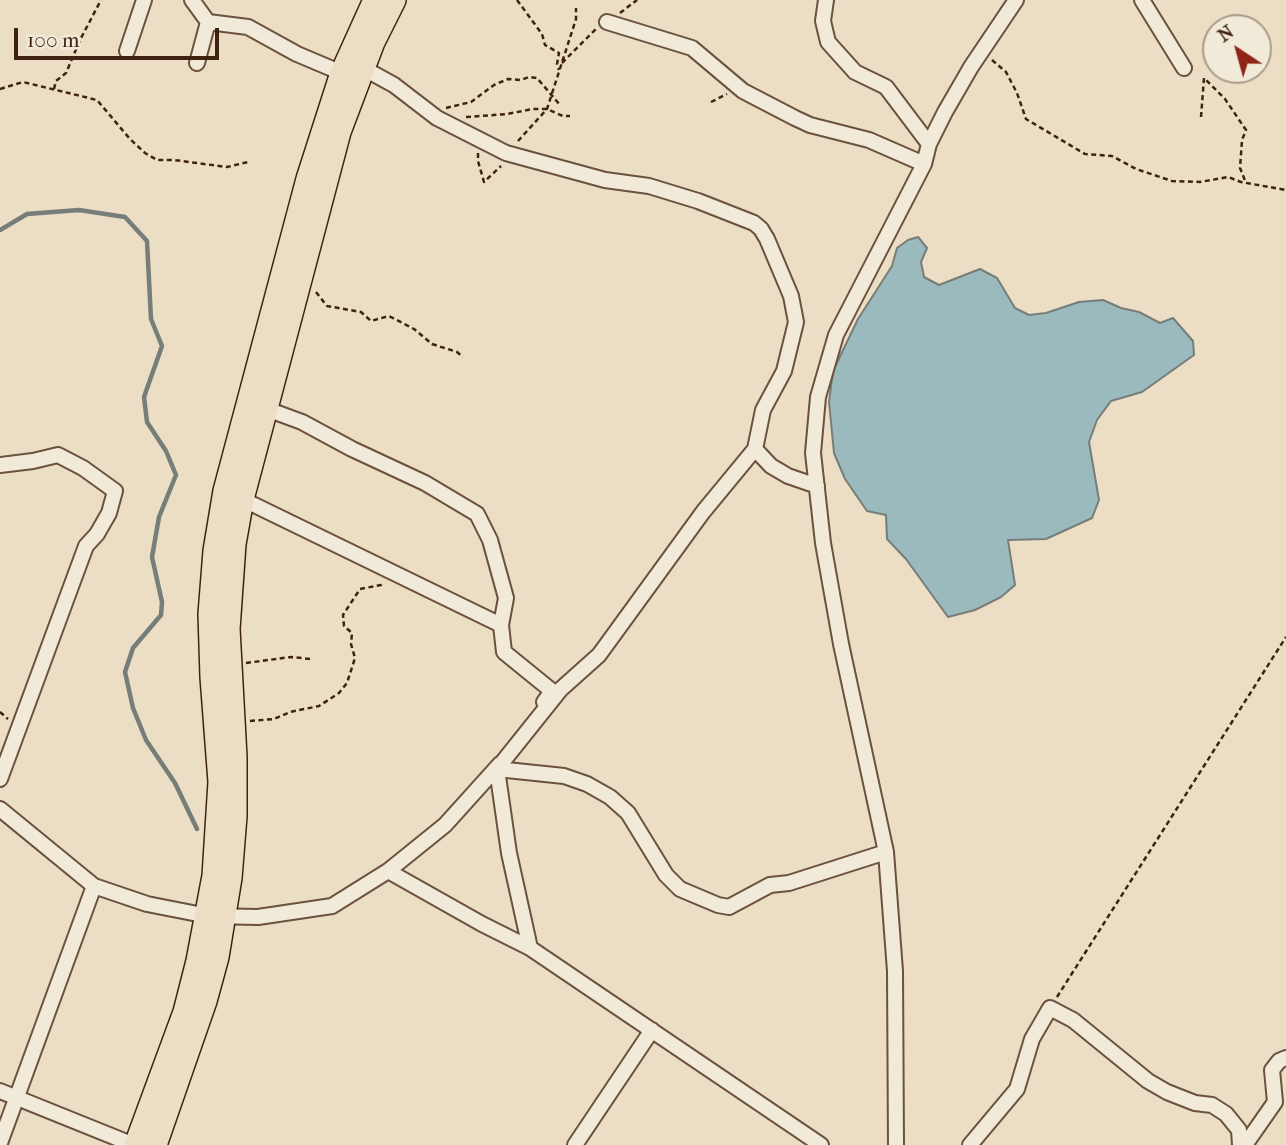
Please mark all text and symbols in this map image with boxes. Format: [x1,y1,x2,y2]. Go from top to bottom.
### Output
scale bar [18,14,222,58]
north arrow [1202,14,1272,84]
text: N [1214,20,1238,47]
text: 100 m [27,28,80,52]

